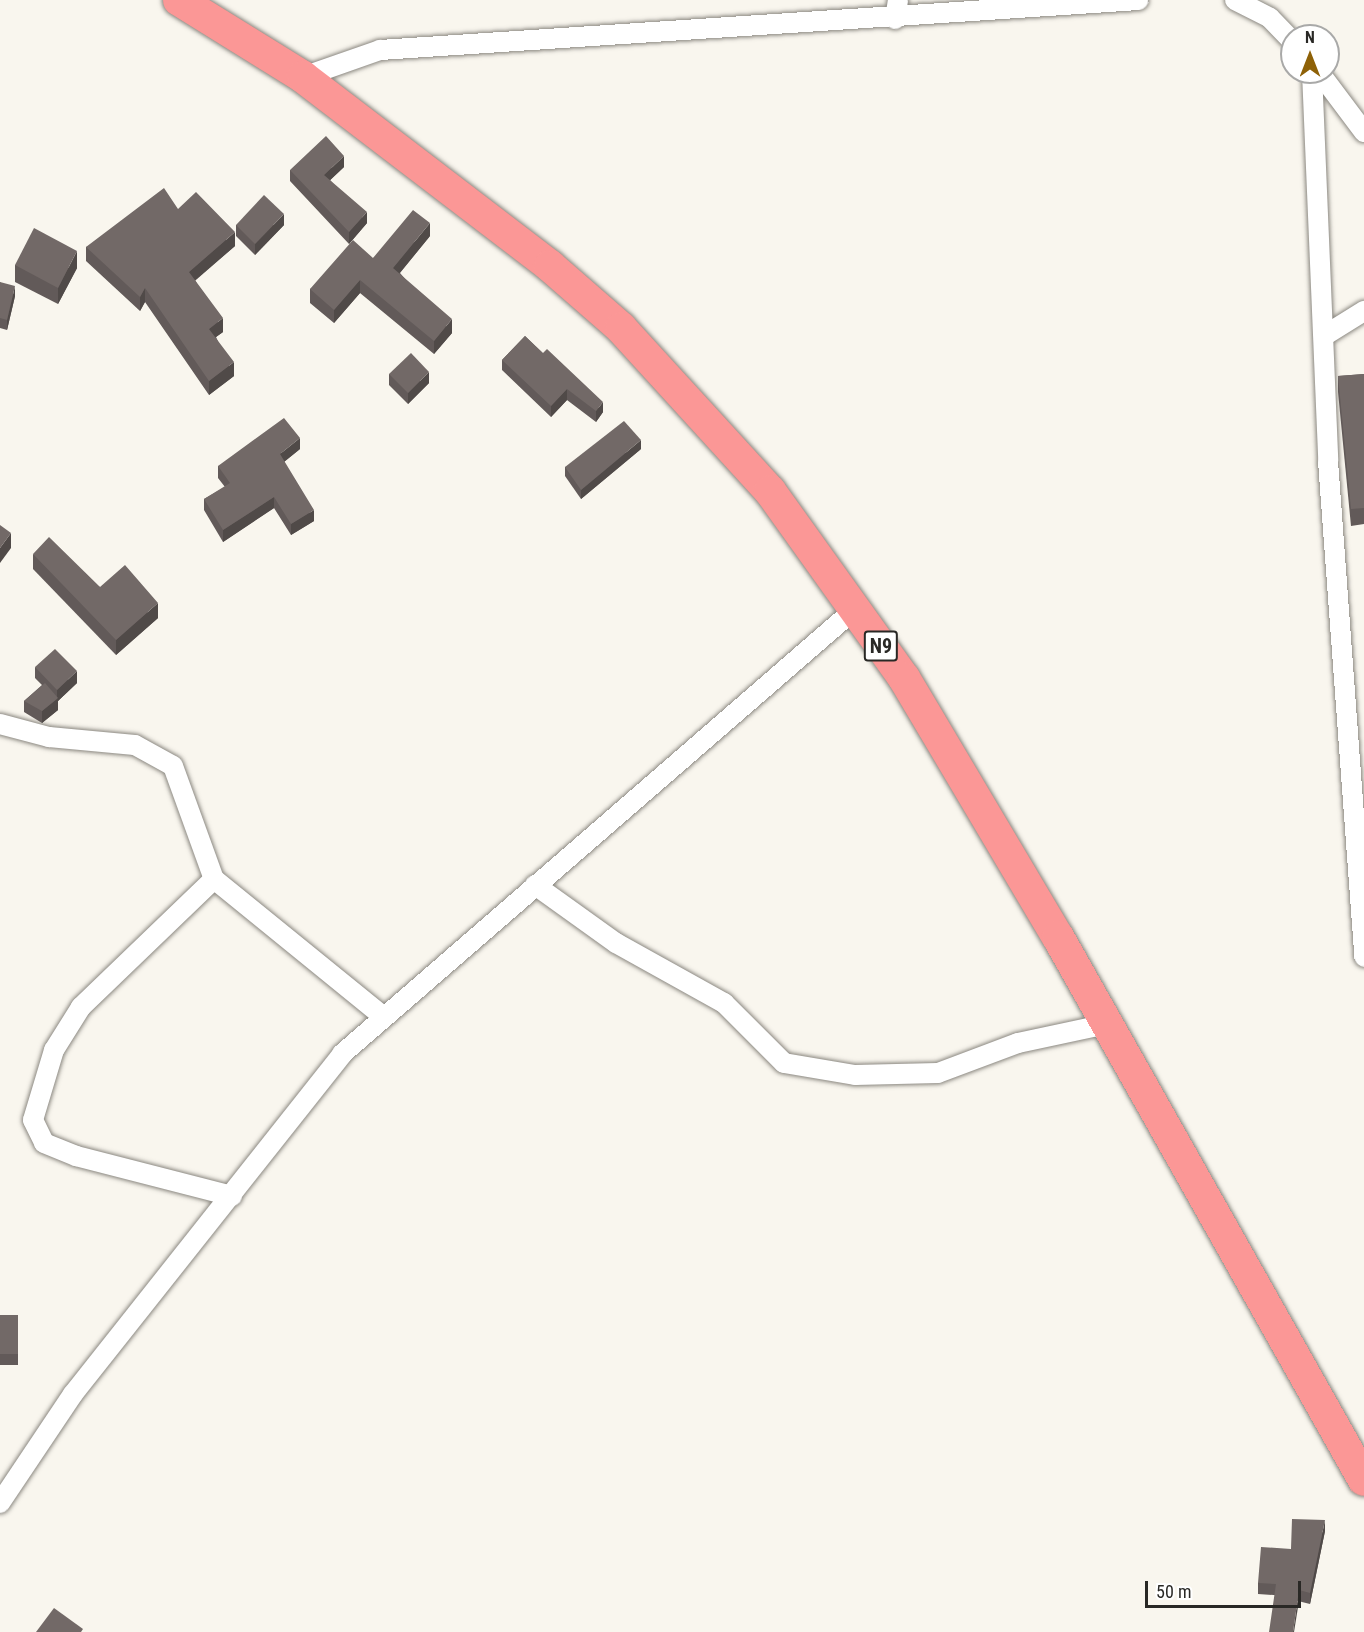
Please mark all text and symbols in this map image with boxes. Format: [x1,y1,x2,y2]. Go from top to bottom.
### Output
north arrow [1280,24,1340,84]
text: N [1305,28,1315,47]
road number: N9 [863,629,899,663]
scale bar [1148,1569,1304,1607]
text: 50 m [1156,1581,1191,1602]

